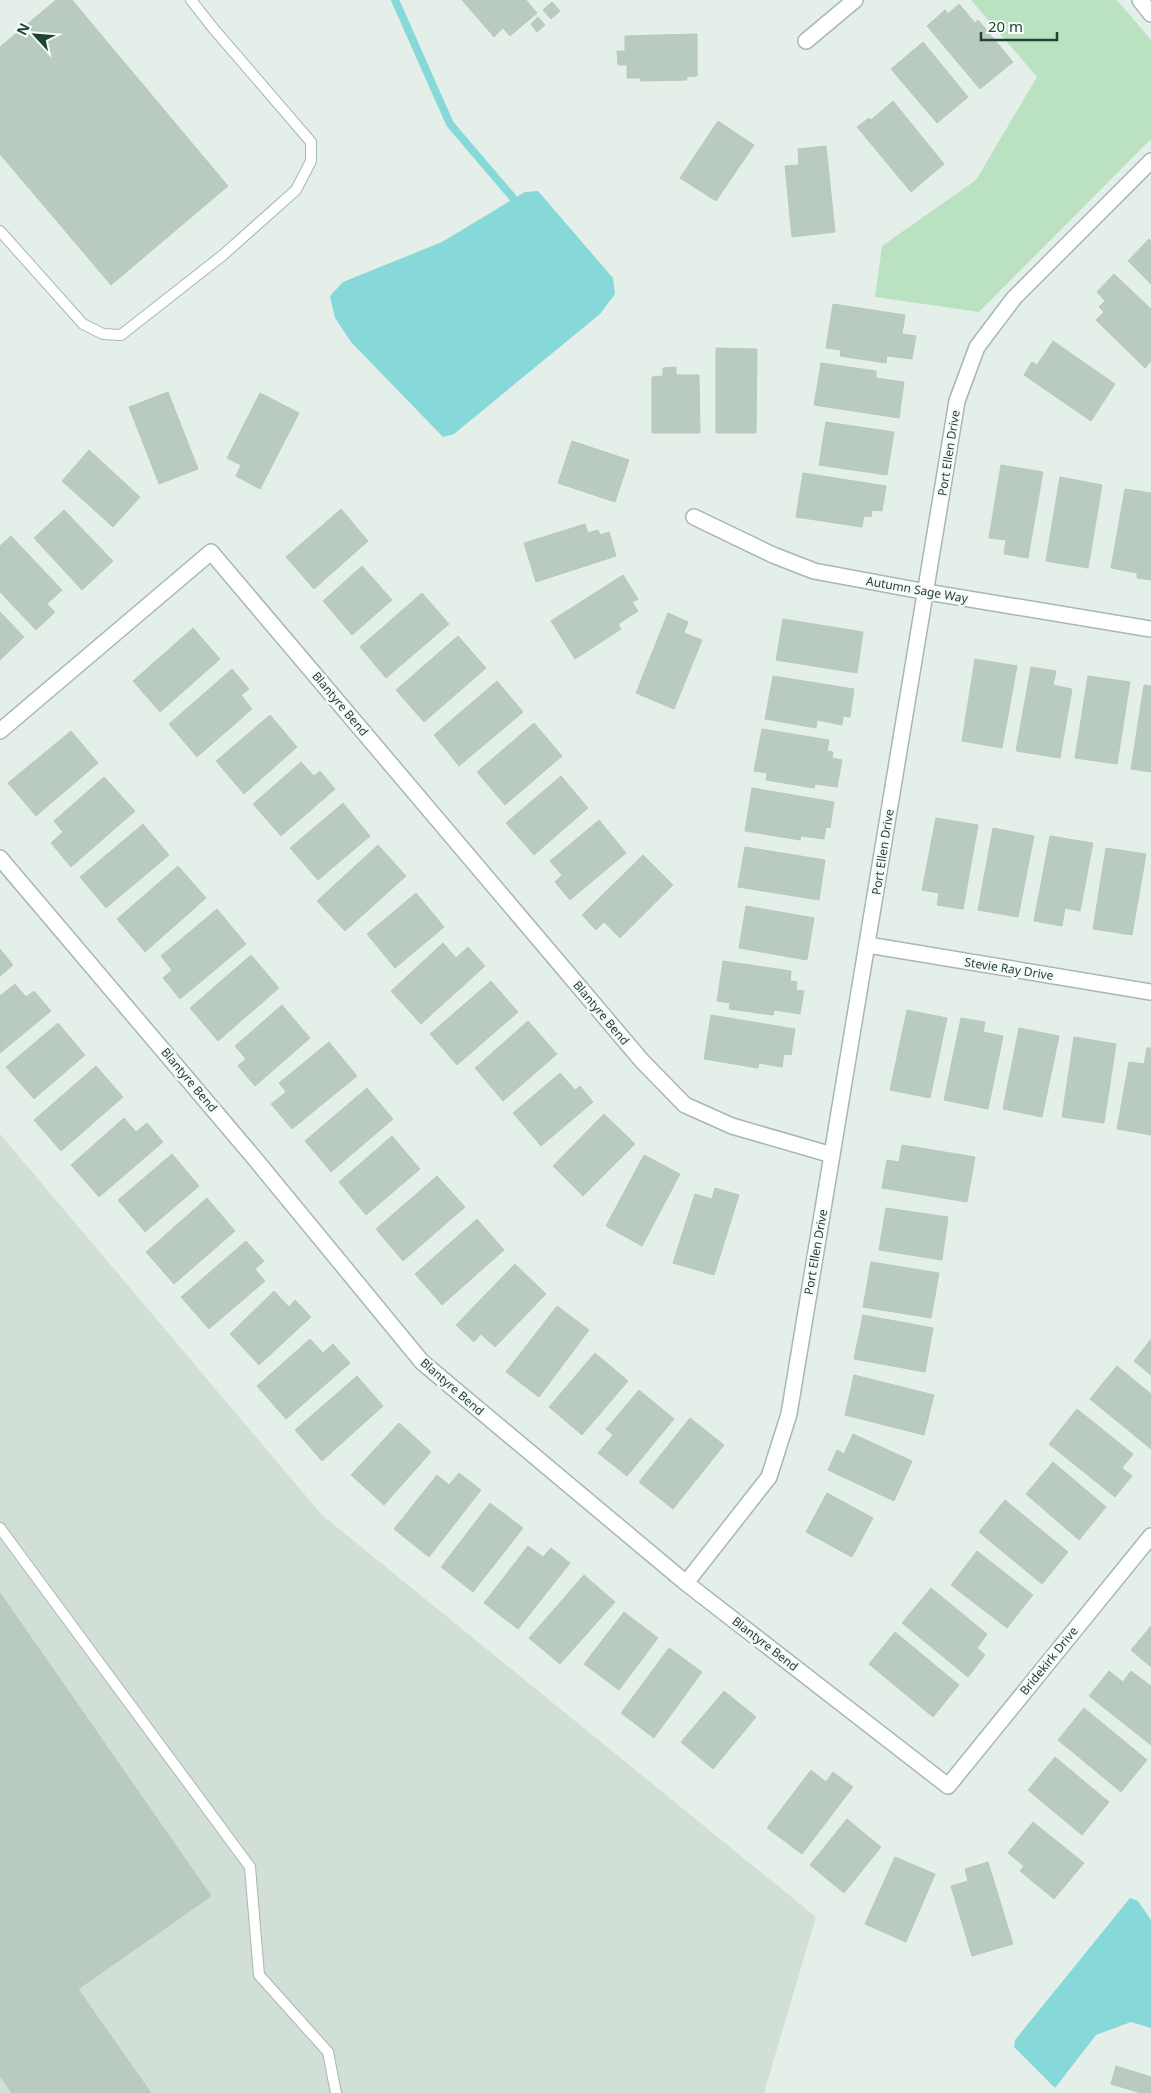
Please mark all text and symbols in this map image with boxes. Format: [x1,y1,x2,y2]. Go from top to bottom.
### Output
north arrow [10,10,60,60]
scale bar [981,10,1057,42]
text: 20 m [988,16,1023,36]
text: N [12,20,34,38]
street label: Port Ellen Drive [933,409,964,497]
street label: Autumn Sage Way [865,572,970,607]
street label: Blantyre Bend [308,668,372,740]
street label: Port Ellen Drive [867,808,898,896]
street label: Stevie Ray Drive [963,953,1055,984]
street label: Blantyre Bend [569,977,633,1049]
street label: Blantyre Bend [157,1044,221,1116]
street label: Port Ellen Drive [800,1207,831,1296]
street label: Blantyre Bend [417,1354,488,1419]
street label: Blantyre Bend [729,1612,802,1675]
street label: Bridekirk Drive [1016,1623,1082,1699]

